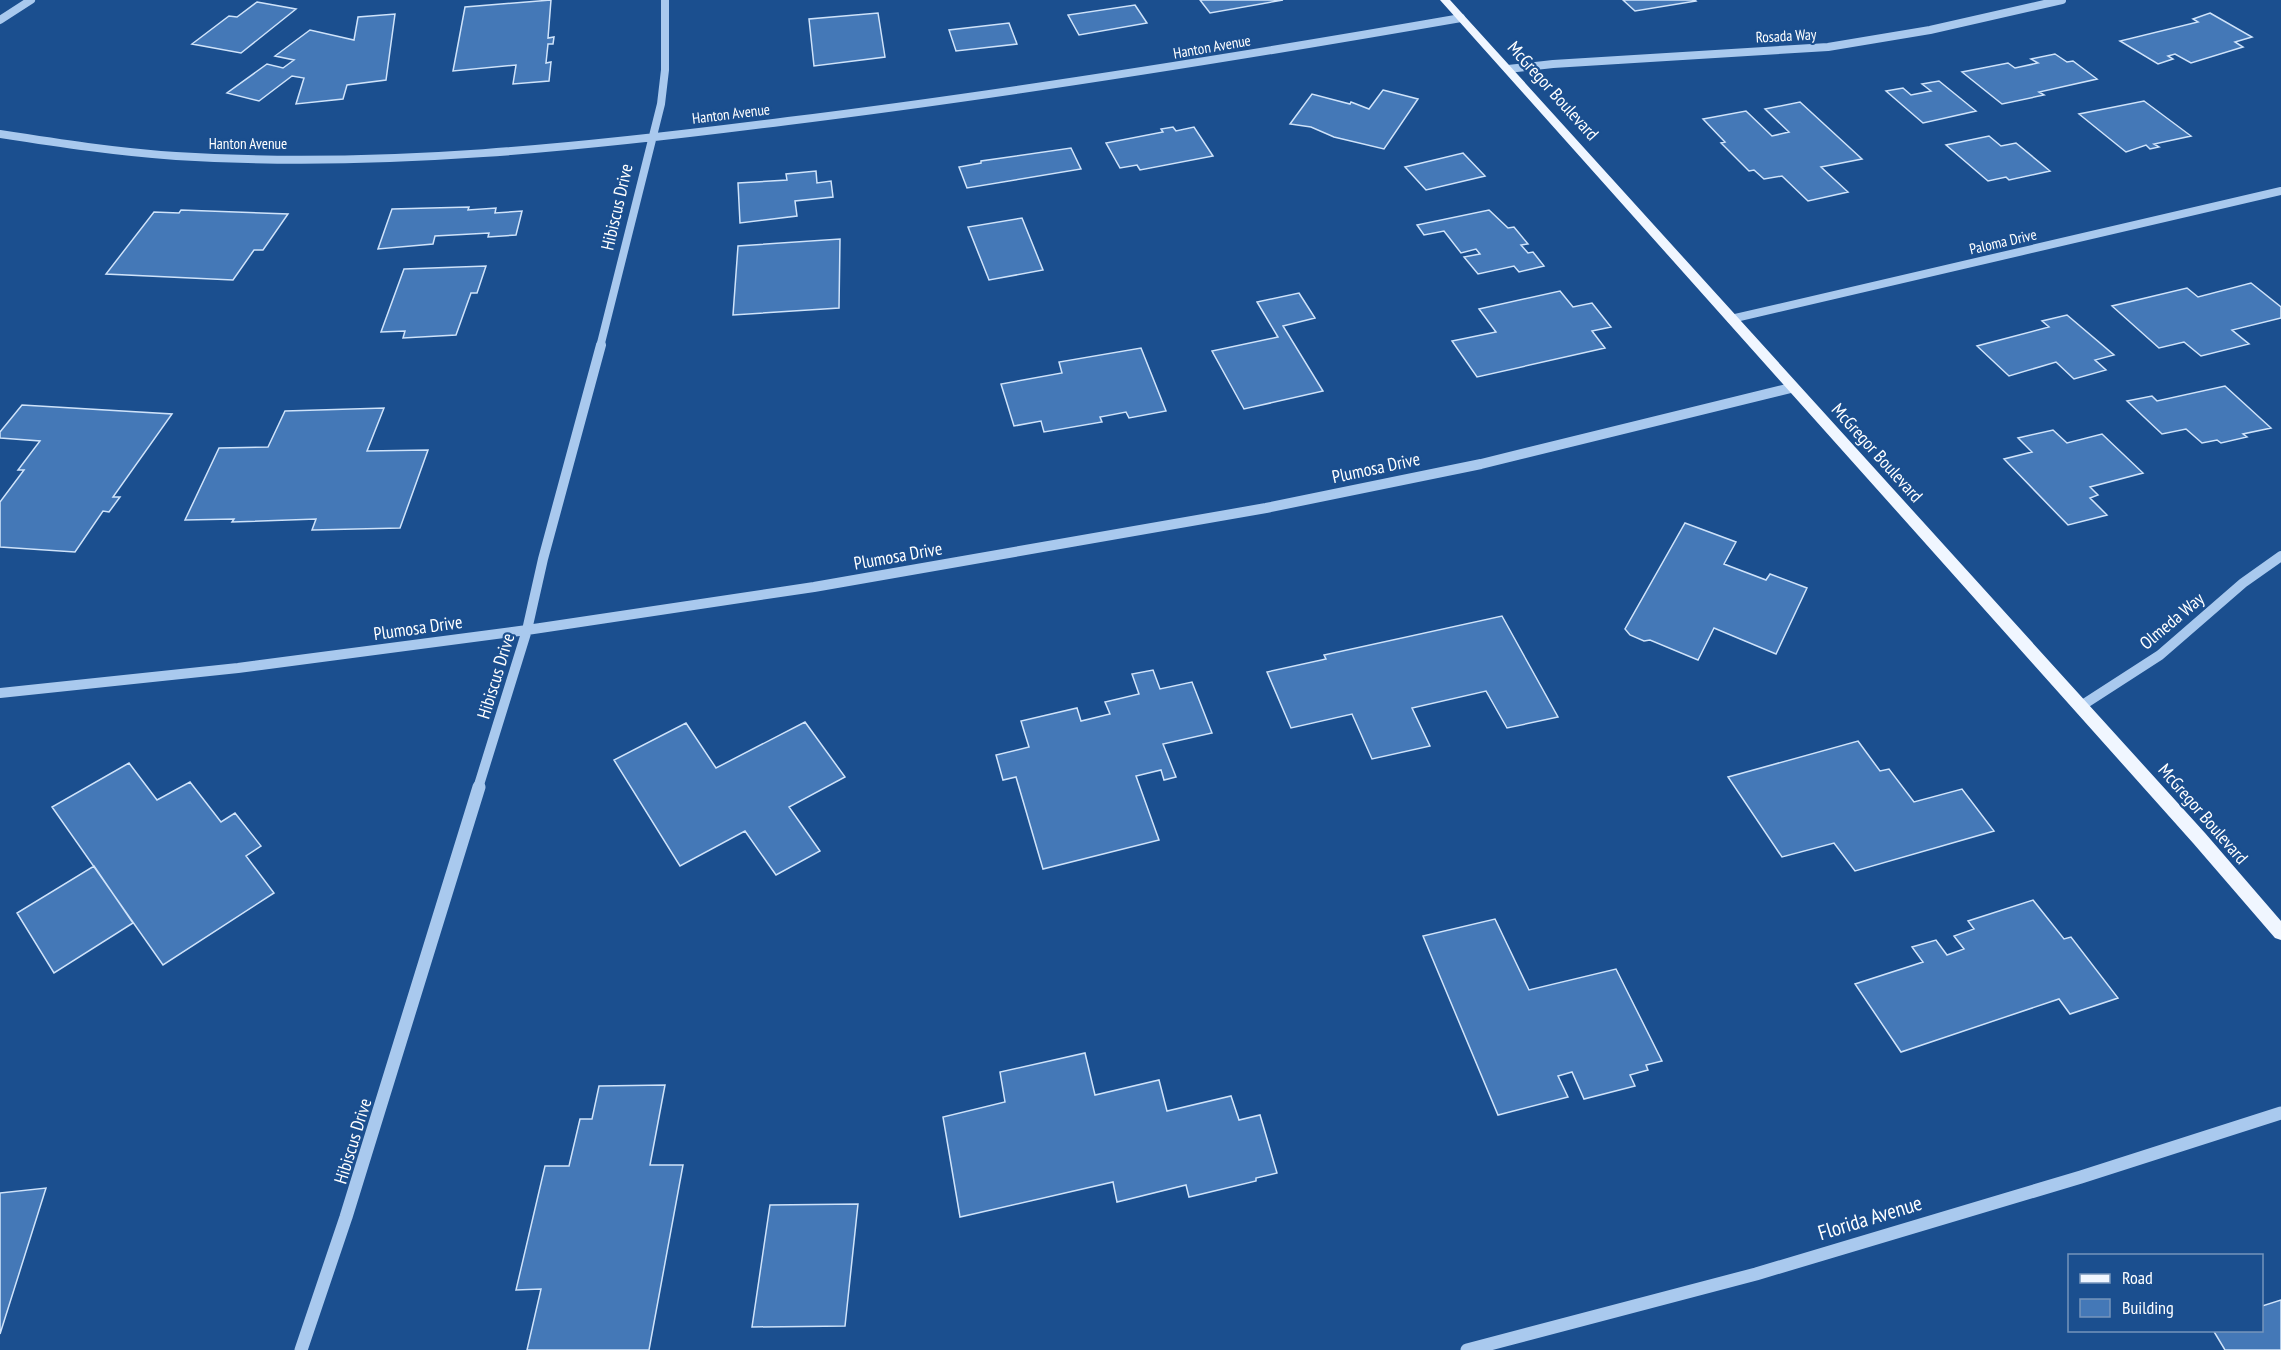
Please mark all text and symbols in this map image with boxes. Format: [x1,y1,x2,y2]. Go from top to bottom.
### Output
street label: Rosada Way [1755,24,1817,47]
street label: Hanton Avenue [1172,30,1252,63]
street label: McGregor Boulevard [1503,36,1604,145]
street label: Hanton Avenue [691,99,771,128]
street label: Hanton Avenue [209,134,287,153]
street label: Hibiscus Drive [595,161,638,252]
street label: Paloma Drive [1967,225,2038,258]
street label: McGregor Boulevard [1827,398,1928,507]
street label: Plumosa Drive [1330,447,1422,488]
street label: Plumosa Drive [852,536,944,575]
street label: Olmeda Way [2135,587,2209,654]
street label: Plumosa Drive [372,610,464,645]
street label: Hibiscus Drive [472,630,519,721]
street label: McGregor Boulevard [2154,759,2253,869]
street label: Hibiscus Drive [329,1095,376,1186]
street label: Florida Avenue [1815,1189,1925,1246]
legend [2068,1254,2263,1332]
text: Road [2122,1266,2153,1289]
text: Building [2122,1296,2174,1319]

